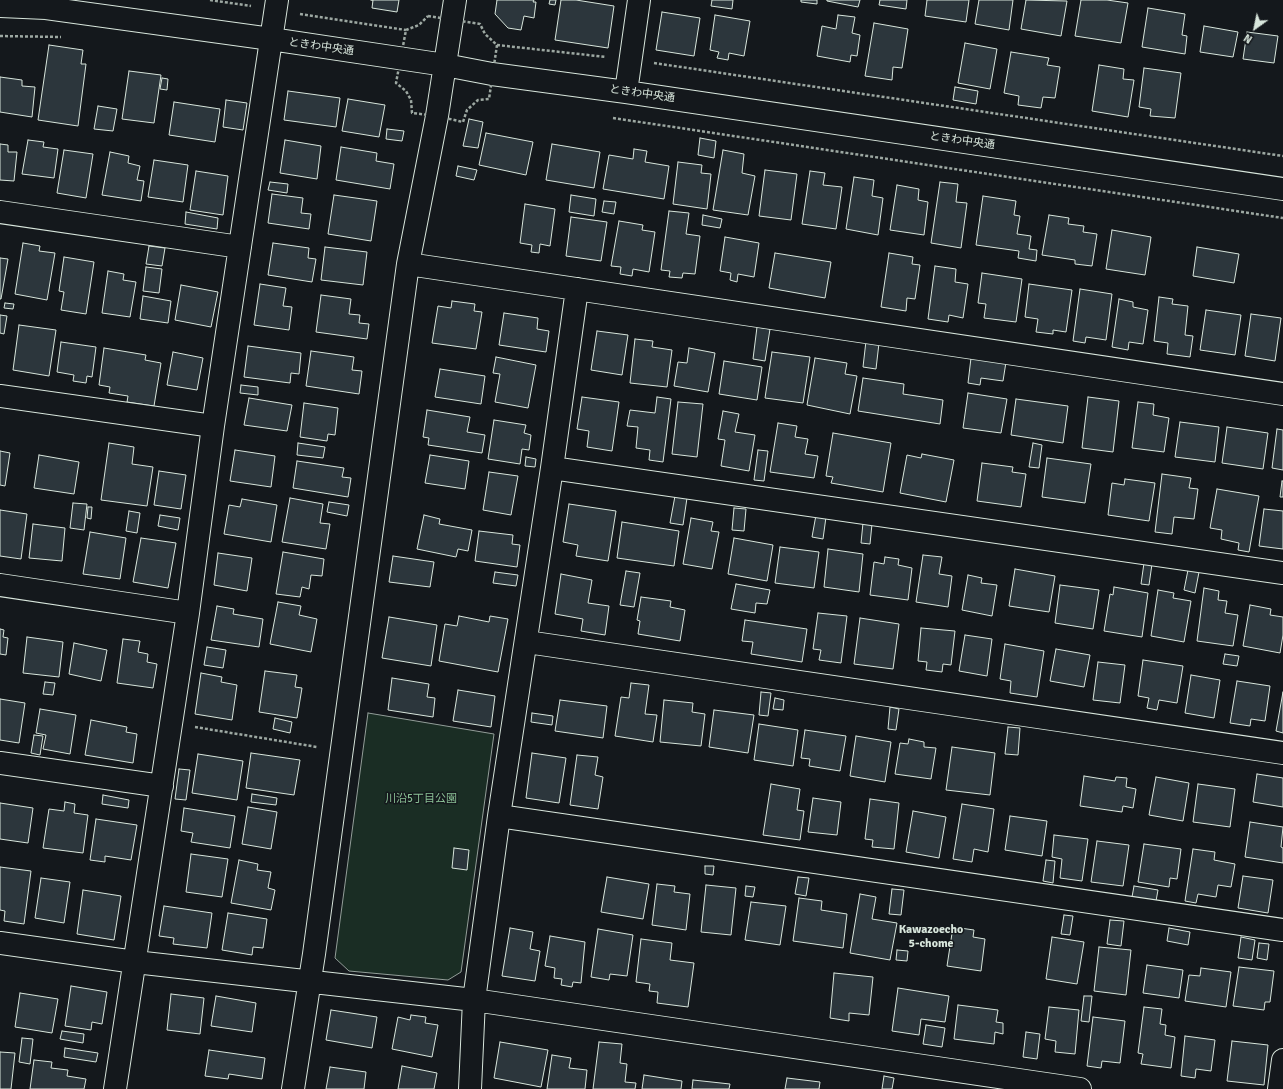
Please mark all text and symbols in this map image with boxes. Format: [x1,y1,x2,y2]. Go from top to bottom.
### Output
north arrow [1235,8,1275,48]
text: N [1241,31,1255,46]
street label: ときわ中央通 [287,36,355,58]
street label: ときわ中央通 [608,83,676,105]
street label: ときわ中央通 [928,130,996,152]
park label: 川沿5丁目公園 [385,792,457,806]
district label: Kawazoecho 5-chome [899,923,963,951]

